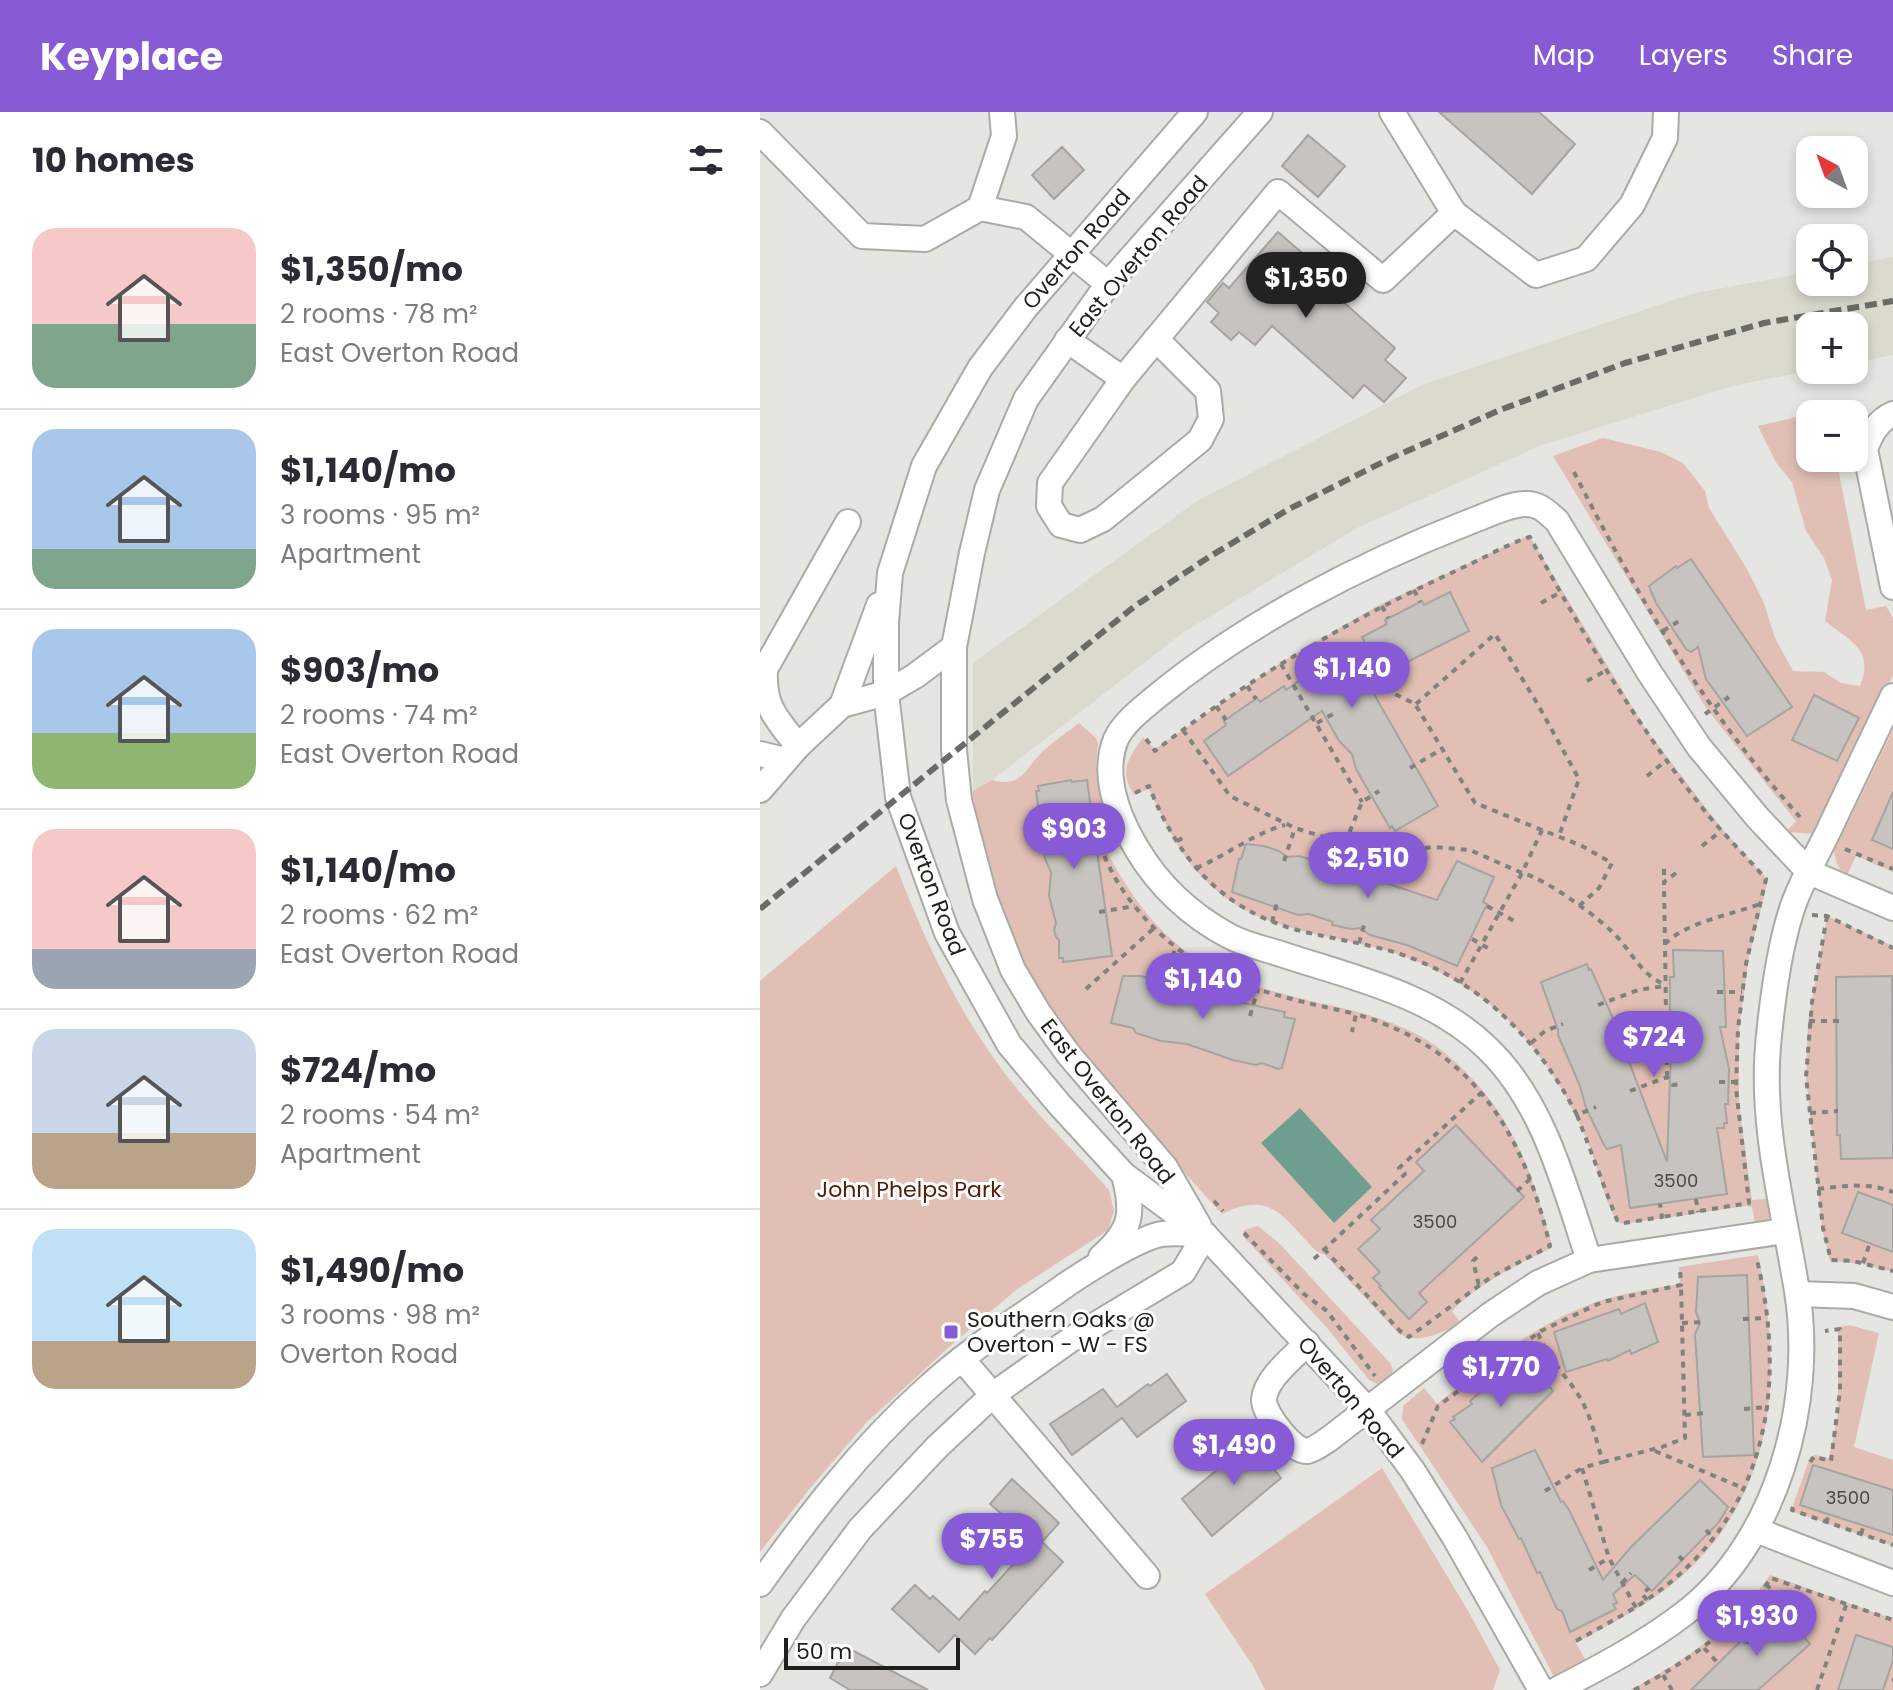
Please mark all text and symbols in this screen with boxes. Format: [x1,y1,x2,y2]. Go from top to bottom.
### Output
text: Keyplace [40,30,223,83]
text: Map [1533,36,1595,75]
text: Layers [1639,36,1728,75]
text: Share [1772,36,1853,75]
text: 10 homes [32,136,195,184]
north arrow [1796,136,1868,208]
map controls [1796,136,1868,472]
icon: filters [684,138,728,182]
street label: East Overton Road [1062,169,1215,344]
street label: Overton Road [1015,182,1138,316]
button: locate [1796,224,1868,296]
text: $1,350/mo [280,245,463,293]
pin: $1,350 [1241,252,1371,320]
icon: home [96,260,192,356]
text: $1,350 [1264,260,1348,296]
text: 2 rooms · 78 m² [280,296,478,332]
button: + [1796,312,1868,384]
text: East Overton Road [280,335,519,371]
button: − [1796,400,1868,472]
text: $1,140/mo [280,446,456,494]
icon: home [96,461,192,557]
text: 3 rooms · 95 m² [280,497,480,533]
text: Apartment [280,536,421,572]
pin: $1,140 [1287,642,1417,710]
text: $903/mo [280,646,439,694]
text: $1,140 [1313,650,1391,686]
icon: home [96,661,192,757]
text: 2 rooms · 74 m² [280,697,477,733]
text: East Overton Road [280,736,519,772]
pin: $903 [1027,803,1121,871]
street label: Overton Road [890,808,973,960]
text: $903 [1041,811,1107,847]
pin: $2,510 [1303,832,1433,900]
text: $2,510 [1326,840,1410,876]
text: $1,140/mo [280,846,456,894]
icon: home [96,861,192,957]
text: 2 rooms · 62 m² [280,897,478,933]
text: East Overton Road [280,936,519,972]
pin: $1,140 [1138,953,1268,1021]
text: $1,140 [1164,961,1242,997]
pin: $724 [1607,1011,1701,1079]
street label: East Overton Road [1033,1012,1182,1191]
text: $724 [1622,1019,1686,1055]
text: $724/mo [280,1046,436,1094]
icon: home [96,1061,192,1157]
text: 2 rooms · 54 m² [280,1097,480,1133]
text: Apartment [280,1136,421,1172]
house number: 3500 [1654,1168,1698,1193]
park label: John Phelps Park [816,1174,1002,1205]
house number: 3500 [1413,1209,1457,1234]
text: $1,490/mo [280,1246,464,1294]
icon: home [96,1261,192,1357]
text: 3 rooms · 98 m² [280,1297,480,1333]
place label: Southern Oaks @ Overton - W - FS [967,1304,1155,1360]
marker: Southern Oaks @ Overton - W - FS [942,1323,960,1341]
street label: Overton Road [1290,1330,1411,1465]
text: Overton Road [280,1336,458,1372]
pin: $1,770 [1436,1341,1566,1409]
text: $1,770 [1461,1349,1541,1385]
pin: $1,490 [1169,1419,1299,1487]
text: $1,490 [1192,1427,1276,1463]
house number: 3500 [1826,1485,1870,1510]
pin: $755 [945,1513,1039,1581]
text: $755 [960,1521,1024,1557]
pin: $1,930 [1692,1590,1822,1658]
text: $1,930 [1715,1598,1799,1634]
scale bar [784,1634,960,1670]
text: 50 m [796,1636,852,1667]

